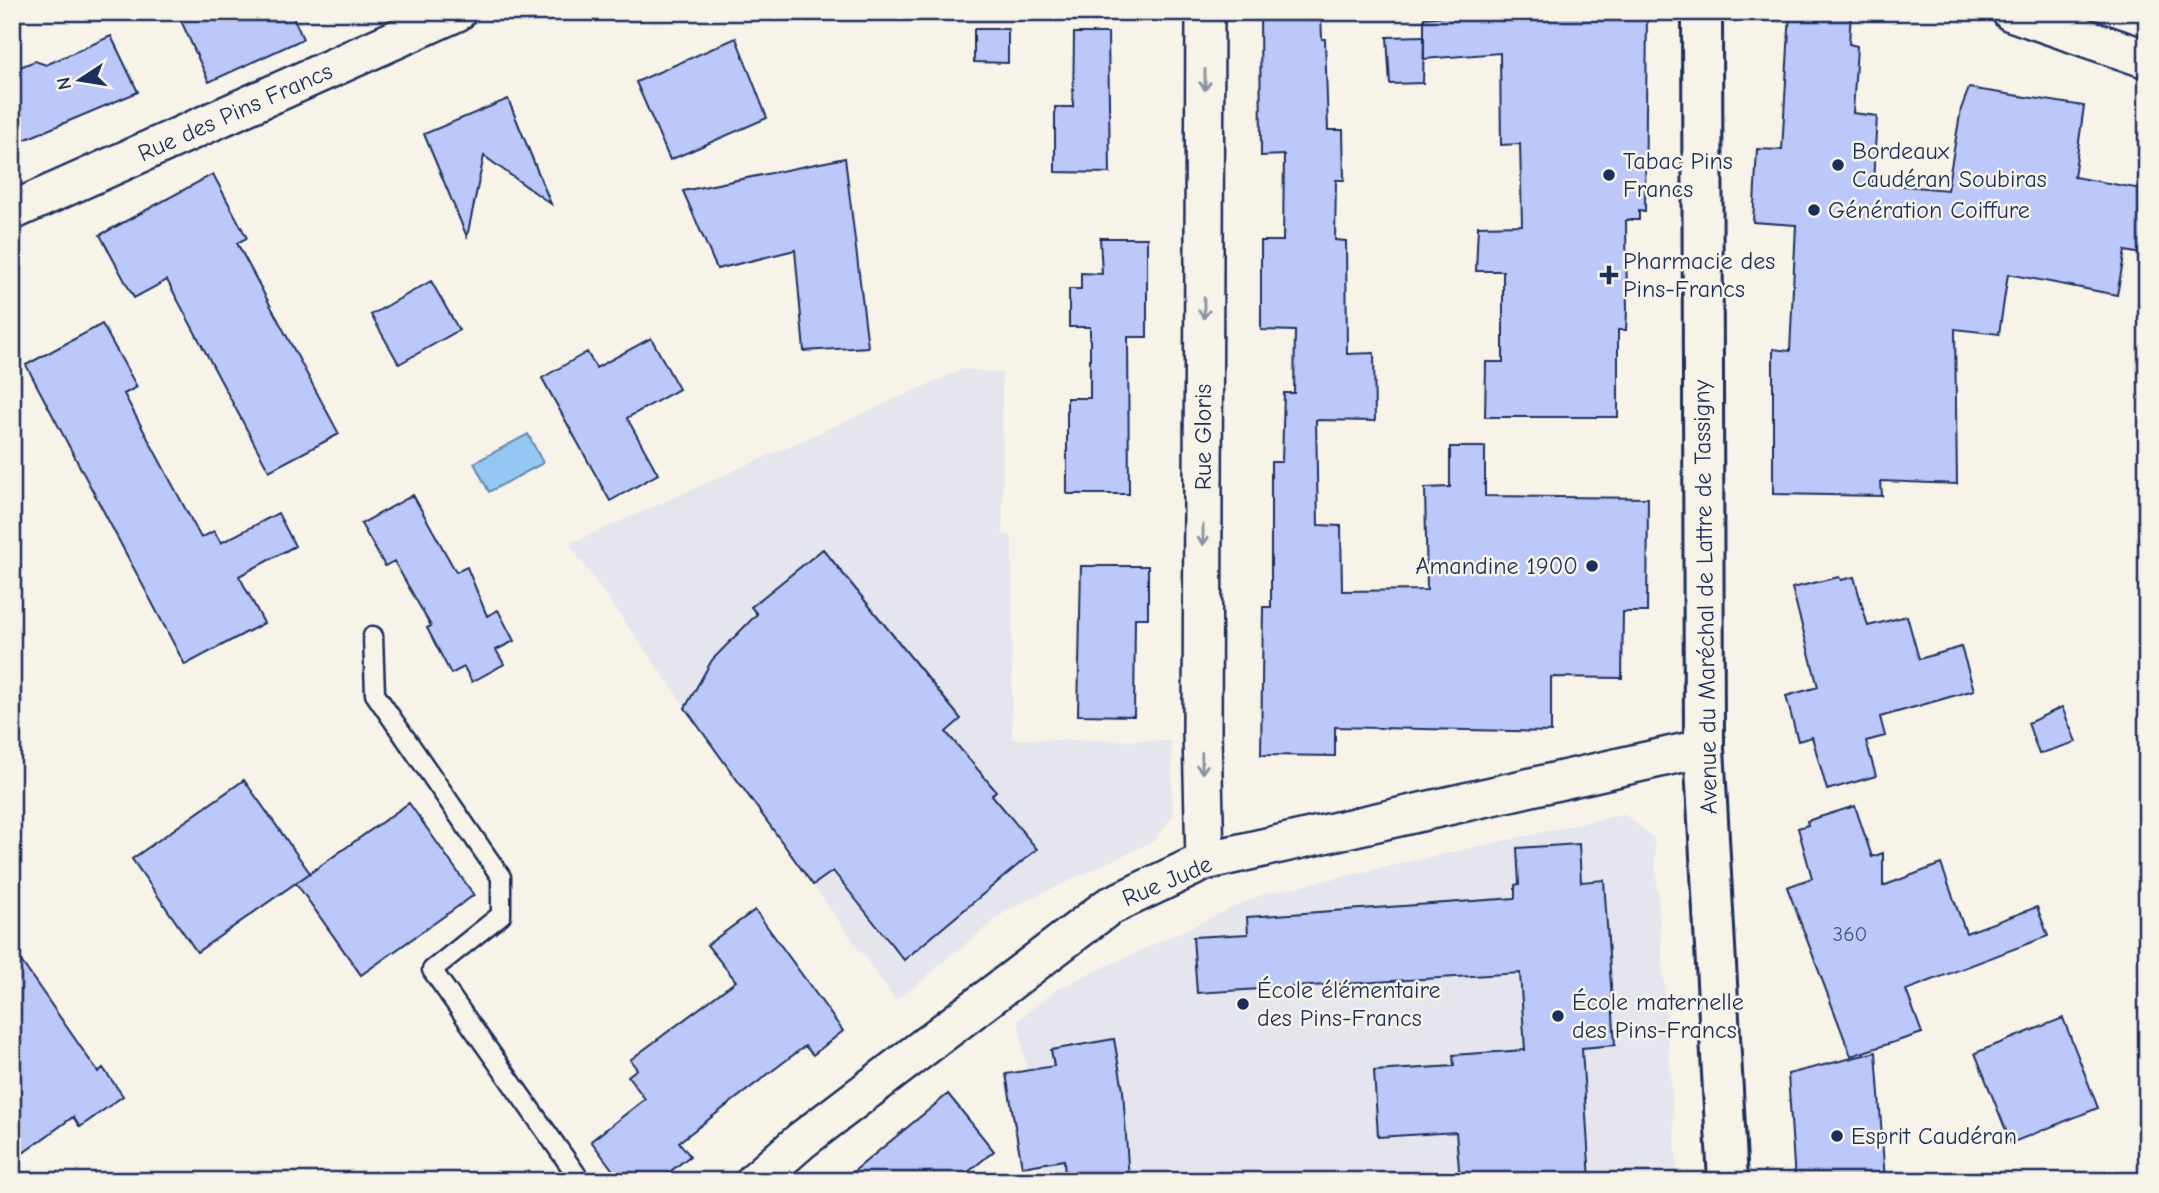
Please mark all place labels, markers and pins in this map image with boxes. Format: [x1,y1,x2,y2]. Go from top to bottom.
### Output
place label: Bordeaux Caudéran Soubiras [1852,137,2047,193]
place label: Tabac Pins Francs [1623,147,1733,203]
marker: Bordeaux Caudéran Soubiras [1830,157,1846,173]
marker: Tabac Pins Francs [1601,167,1617,183]
place label: Génération Coiffure [1828,196,2030,224]
marker: Génération Coiffure [1806,202,1822,218]
place label: Pharmacie des Pins-Francs [1623,247,1775,303]
marker: Pharmacie des Pins-Francs [1601,267,1617,283]
place label: Amandine 1900 [1416,552,1578,580]
marker: Amandine 1900 [1584,558,1600,574]
place label: École élémentaire des Pins-Francs [1257,976,1441,1032]
place label: École maternelle des Pins-Francs [1572,988,1744,1044]
marker: École élémentaire des Pins-Francs [1235,996,1251,1012]
marker: École maternelle des Pins-Francs [1550,1008,1566,1024]
place label: Esprit Caudéran [1851,1122,2017,1150]
marker: Esprit Caudéran [1829,1128,1845,1144]

